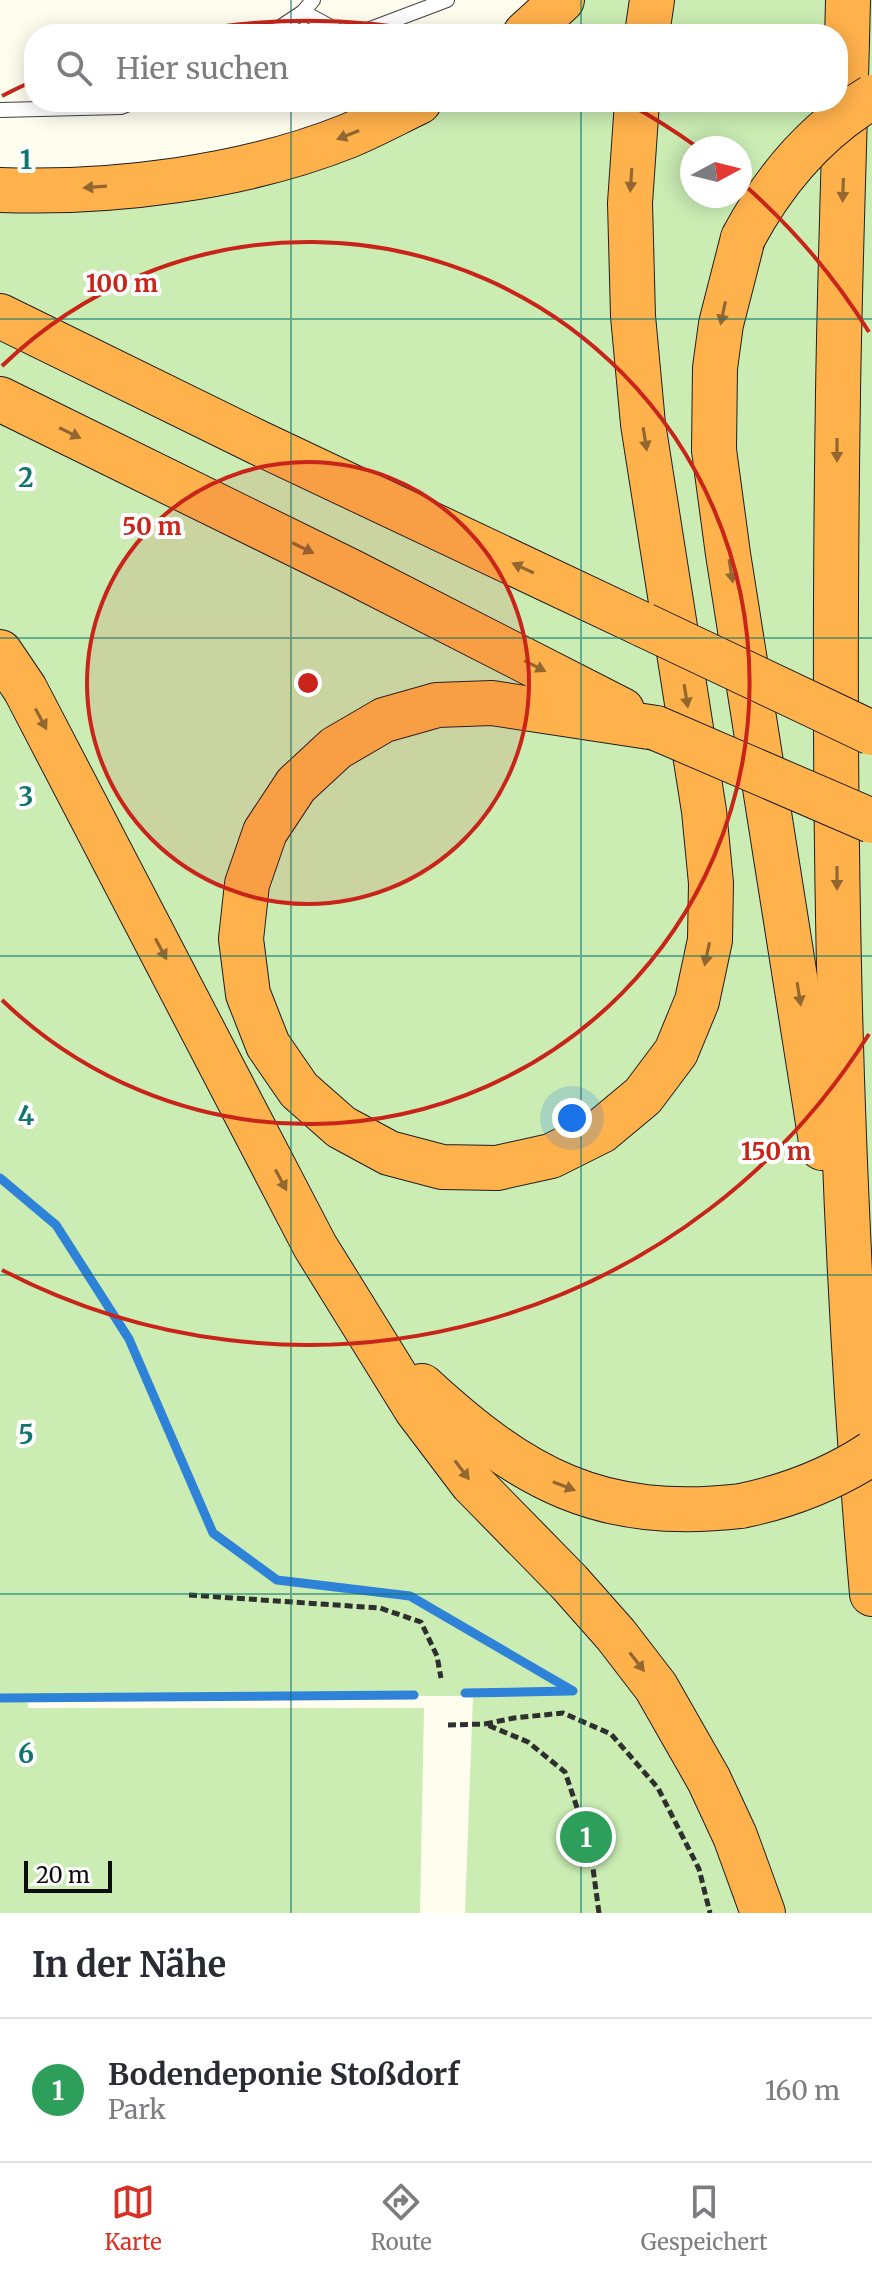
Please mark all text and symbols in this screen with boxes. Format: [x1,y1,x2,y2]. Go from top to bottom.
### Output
search box [24,24,848,112]
icon: search [52,46,96,90]
text: Hier suchen [116,49,289,87]
one-way arrow [337,128,360,141]
north arrow [680,136,752,208]
text: 1 [20,143,32,176]
one-way arrow [624,168,637,193]
one-way arrow [837,178,850,203]
one-way arrow [82,181,107,194]
text: 100 m [86,268,158,299]
one-way arrow [716,301,729,326]
one-way arrow [58,426,82,440]
one-way arrow [639,427,652,452]
one-way arrow [831,438,844,463]
text: 2 [18,461,34,494]
text: 50 m [122,511,182,542]
one-way arrow [292,541,315,554]
one-way arrow [726,559,738,584]
one-way arrow [511,561,534,575]
one-way arrow [524,658,546,672]
centre of rings [294,669,322,697]
one-way arrow [680,684,692,709]
one-way arrow [34,707,47,730]
text: 3 [19,780,33,813]
one-way arrow [831,866,843,891]
one-way arrow [154,938,167,961]
one-way arrow [700,941,713,966]
one-way arrow [793,982,806,1007]
your location [552,1098,592,1138]
text: 4 [18,1099,35,1132]
text: 150 m [741,1136,811,1167]
one-way arrow [273,1169,287,1191]
text: 5 [18,1418,34,1451]
one-way arrow [454,1460,470,1480]
one-way arrow [552,1480,576,1493]
one-way arrow [628,1652,644,1672]
text: 6 [18,1737,34,1770]
pin: 1 [560,1807,612,1867]
scale bar [24,1857,112,1893]
text: 20 m [36,1861,90,1889]
text: In der Nähe [32,1944,226,1986]
text: Bodendeponie Stoßdorf [108,2055,459,2093]
text: 1 [52,2074,64,2107]
text: 160 m [765,2074,840,2107]
text: Park [108,2093,166,2126]
tab: Karte [104,2180,162,2256]
tab: Route [371,2180,432,2256]
tab: Gespeichert [641,2180,767,2256]

